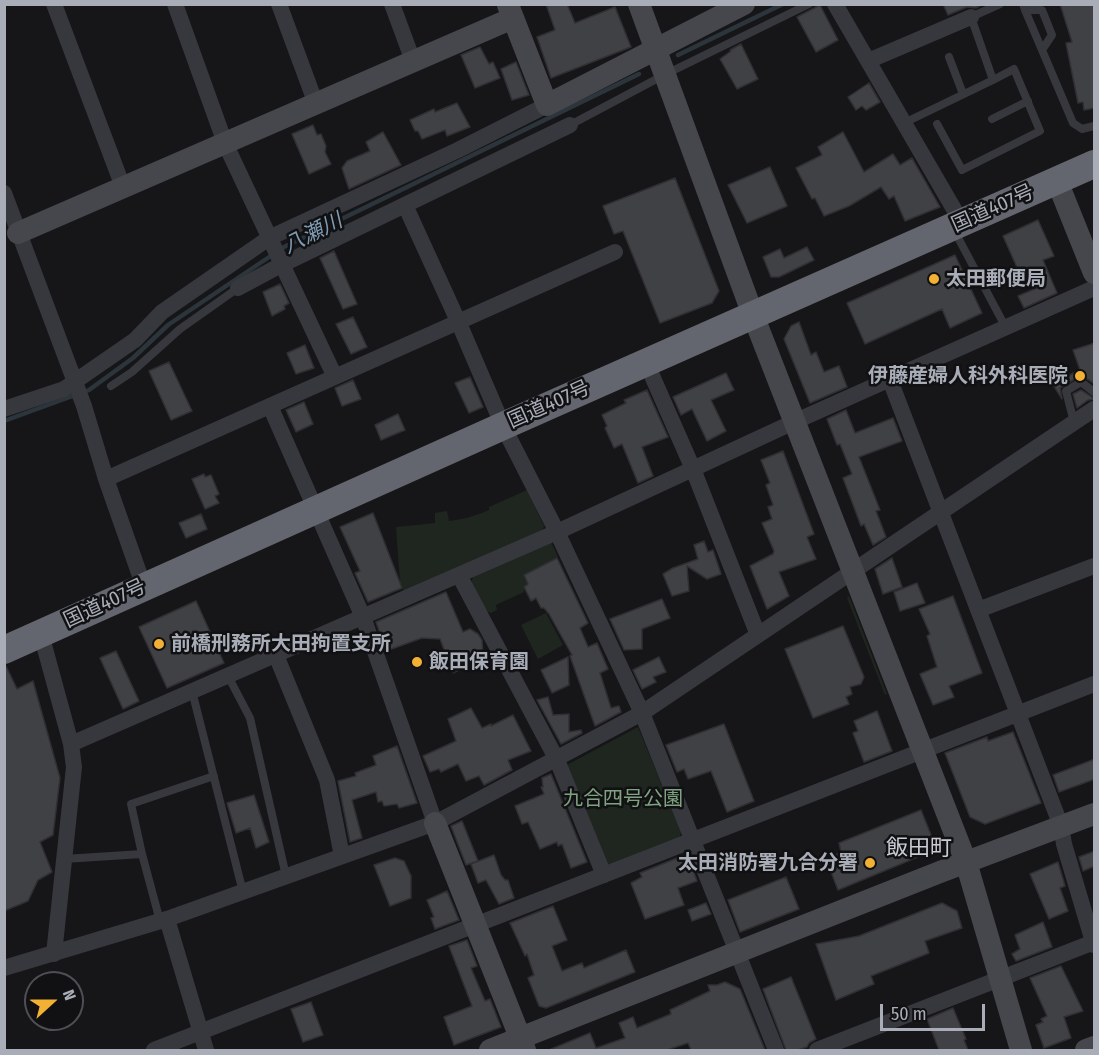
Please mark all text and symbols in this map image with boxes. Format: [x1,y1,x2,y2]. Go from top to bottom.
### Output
street label: 国道407号 [948,180,1038,238]
water label: 八瀬川 [279,208,347,260]
place label: 太田郵便局 [946,267,1046,291]
marker: 太田郵便局 [927,272,941,286]
place label: 伊藤産婦人科外科医院 [868,364,1068,388]
marker: 伊藤産婦人科外科医院 [1073,369,1087,383]
street label: 国道407号 [504,376,594,434]
street label: 国道407号 [60,575,150,633]
place label: 前橋刑務所大田拘置支所 [171,632,391,656]
marker: 前橋刑務所大田拘置支所 [152,637,166,651]
place label: 飯田保育園 [429,650,529,674]
marker: 飯田保育園 [410,655,424,669]
park label: 九合四号公園 [563,787,683,811]
district label: 飯田町 [886,836,952,862]
place label: 太田消防署九合分署 [678,851,858,875]
marker: 太田消防署九合分署 [863,856,877,870]
north arrow [24,971,84,1031]
text: N [59,987,80,1003]
scale bar [883,992,988,1030]
text: 50 m [891,1003,927,1025]

